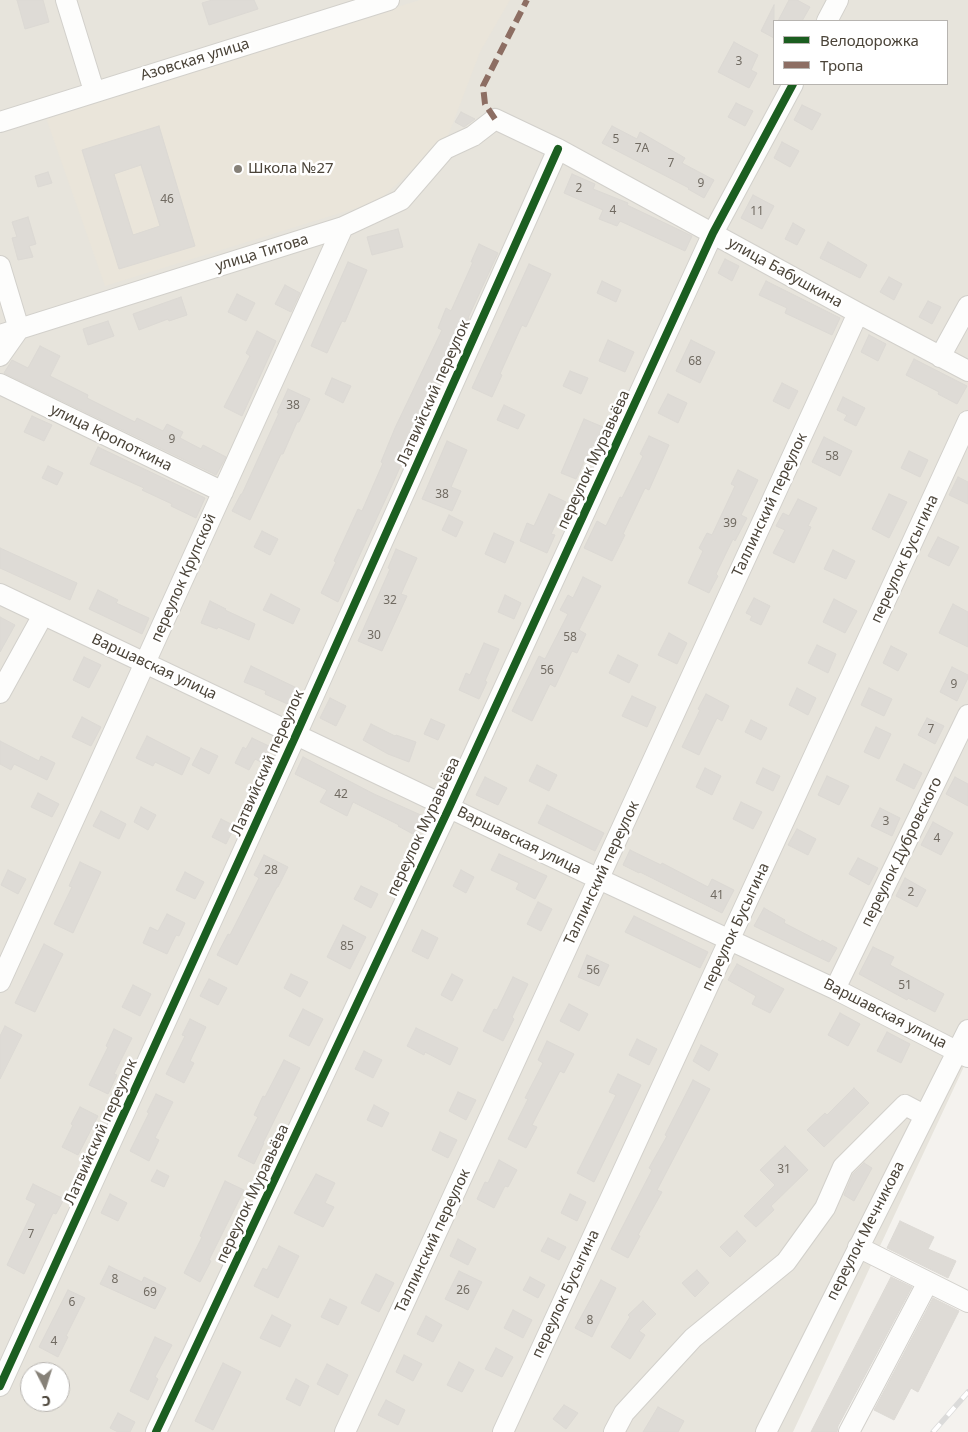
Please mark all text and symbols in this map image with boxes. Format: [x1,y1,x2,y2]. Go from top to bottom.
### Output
legend [773,20,948,85]
text: Велодорожка [820,30,919,50]
street label: Азовская улица [138,35,252,85]
house number: 3 [736,55,742,69]
text: Тропа [820,55,863,75]
house number: 5 [613,133,619,147]
house number: 7А [635,142,649,156]
house number: 7 [668,157,674,171]
place label: Школа №27 [248,160,334,178]
marker: Школа №27 [232,163,244,175]
house number: 9 [698,177,704,191]
house number: 2 [576,182,582,196]
house number: 46 [160,193,174,207]
house number: 4 [610,204,616,218]
house number: 11 [750,205,764,219]
street label: улица Титова [213,230,311,276]
street label: улица Бабушкина [725,234,845,312]
street label: Латвийский переулок [394,317,474,469]
house number: 68 [688,355,702,369]
street label: переулок Муравьёва [554,388,634,532]
house number: 38 [286,399,300,413]
street label: улица Кропоткина [47,401,175,475]
street label: Таллинский переулок [729,430,811,580]
house number: 9 [169,433,175,447]
house number: 58 [825,450,839,464]
house number: 38 [435,488,449,502]
street label: переулок Бусыгина [867,492,943,626]
street label: переулок Крупской [148,511,220,645]
house number: 39 [723,517,737,531]
house number: 32 [383,594,397,608]
house number: 30 [367,629,381,643]
street label: Варшавская улица [89,630,219,704]
house number: 58 [563,631,577,645]
house number: 56 [540,664,554,678]
house number: 9 [951,678,957,692]
street label: Латвийский переулок [228,687,308,839]
house number: 7 [928,723,934,737]
street label: переулок Муравьёва [384,755,464,899]
street label: переулок Дубровского [858,774,946,930]
house number: 42 [334,788,348,802]
street label: Таллинский переулок [561,798,643,948]
street label: Варшавская улица [454,803,584,879]
house number: 3 [883,815,889,829]
house number: 4 [934,832,940,846]
street label: переулок Бусыгина [698,860,774,994]
house number: 28 [264,864,278,878]
house number: 2 [908,886,914,900]
house number: 41 [710,889,724,903]
house number: 85 [340,940,354,954]
house number: 56 [586,964,600,978]
street label: Варшавская улица [820,975,950,1053]
house number: 51 [898,979,912,993]
street label: Латвийский переулок [61,1056,141,1208]
street label: переулок Муравьёва [213,1122,293,1266]
street label: переулок Мечникова [823,1159,909,1303]
house number: 31 [777,1163,791,1177]
street label: Таллинский переулок [392,1166,474,1316]
street label: переулок Бусыгина [528,1227,604,1361]
house number: 7 [28,1228,34,1242]
house number: 8 [112,1273,118,1287]
house number: 26 [456,1284,470,1298]
house number: 69 [143,1286,157,1300]
house number: 6 [69,1296,75,1310]
house number: 8 [587,1314,593,1328]
house number: 4 [51,1335,57,1349]
north arrow [20,1362,70,1412]
text: С [41,1392,52,1411]

